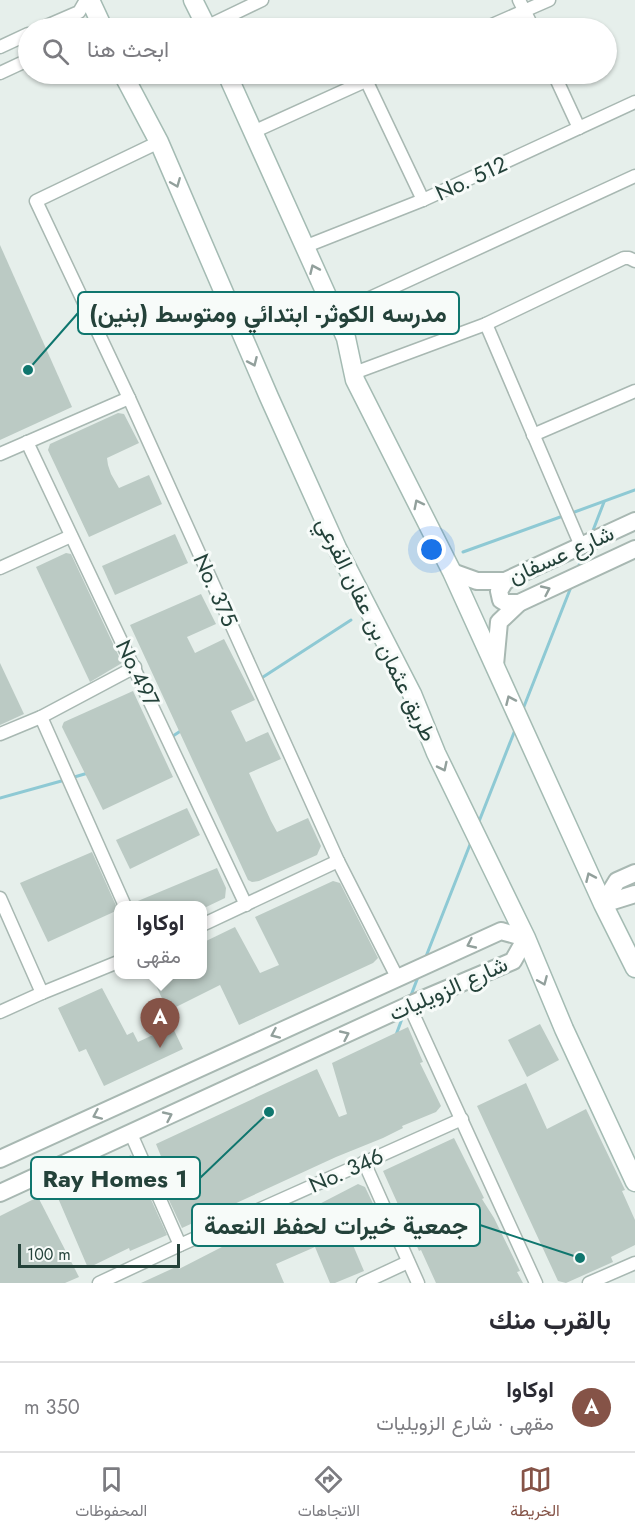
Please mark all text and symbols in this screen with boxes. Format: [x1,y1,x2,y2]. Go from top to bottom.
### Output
search box [18,18,617,84]
text: ابحث هنا [87,33,169,65]
icon: search [39,35,72,68]
street label: No. 512 [430,147,512,209]
one-way arrow [169,177,181,188]
one-way arrow [310,265,322,276]
callout: مدرسه الكوثر- ابتدائي ومتوسط (بنين) [78,292,459,334]
text: مدرسه الكوثر- ابتدائي ومتوسط (بنين) [89,296,447,334]
one-way arrow [246,356,258,367]
one-way arrow [414,500,425,511]
street label: طريق عثمان بن عفان الفرعي [306,511,445,748]
street label: شارع عسفان [503,517,619,591]
your location [417,535,446,564]
street label: No. 375 [186,548,246,632]
one-way arrow [540,585,551,597]
street label: No.497 [108,634,168,712]
one-way arrow [506,695,518,706]
one-way arrow [435,760,447,771]
one-way arrow [586,873,598,884]
popup [114,901,207,979]
text: اوكاوا [137,906,184,938]
one-way arrow [467,937,478,949]
text: مقهى [137,942,181,971]
street label: شارع الزويليات [383,948,513,1028]
one-way arrow [536,975,548,986]
pin: A [140,998,180,1048]
one-way arrow [270,1027,281,1039]
one-way arrow [339,1030,350,1042]
one-way arrow [93,1107,104,1119]
one-way arrow [162,1112,173,1124]
street label: No. 346 [304,1139,388,1201]
callout: Ray Homes 1 [31,1157,200,1199]
text: Ray Homes 1 [43,1161,187,1196]
callout: جمعية خيرات لحفظ النعمة [192,1204,480,1246]
text: جمعية خيرات لحفظ النعمة [204,1208,468,1243]
scale bar [18,1241,180,1268]
text: 100 m [27,1243,71,1266]
text: بالقرب منك [489,1301,611,1339]
text: اوكاوا [506,1373,554,1405]
text: 350 m [24,1393,80,1422]
text: A [584,1393,599,1422]
text: مقهى · شارع الزويليات [376,1409,554,1438]
tab: المحفوظات [75,1463,147,1525]
tab: الاتجاهات [298,1463,360,1525]
tab: الخريطة [510,1463,560,1525]

